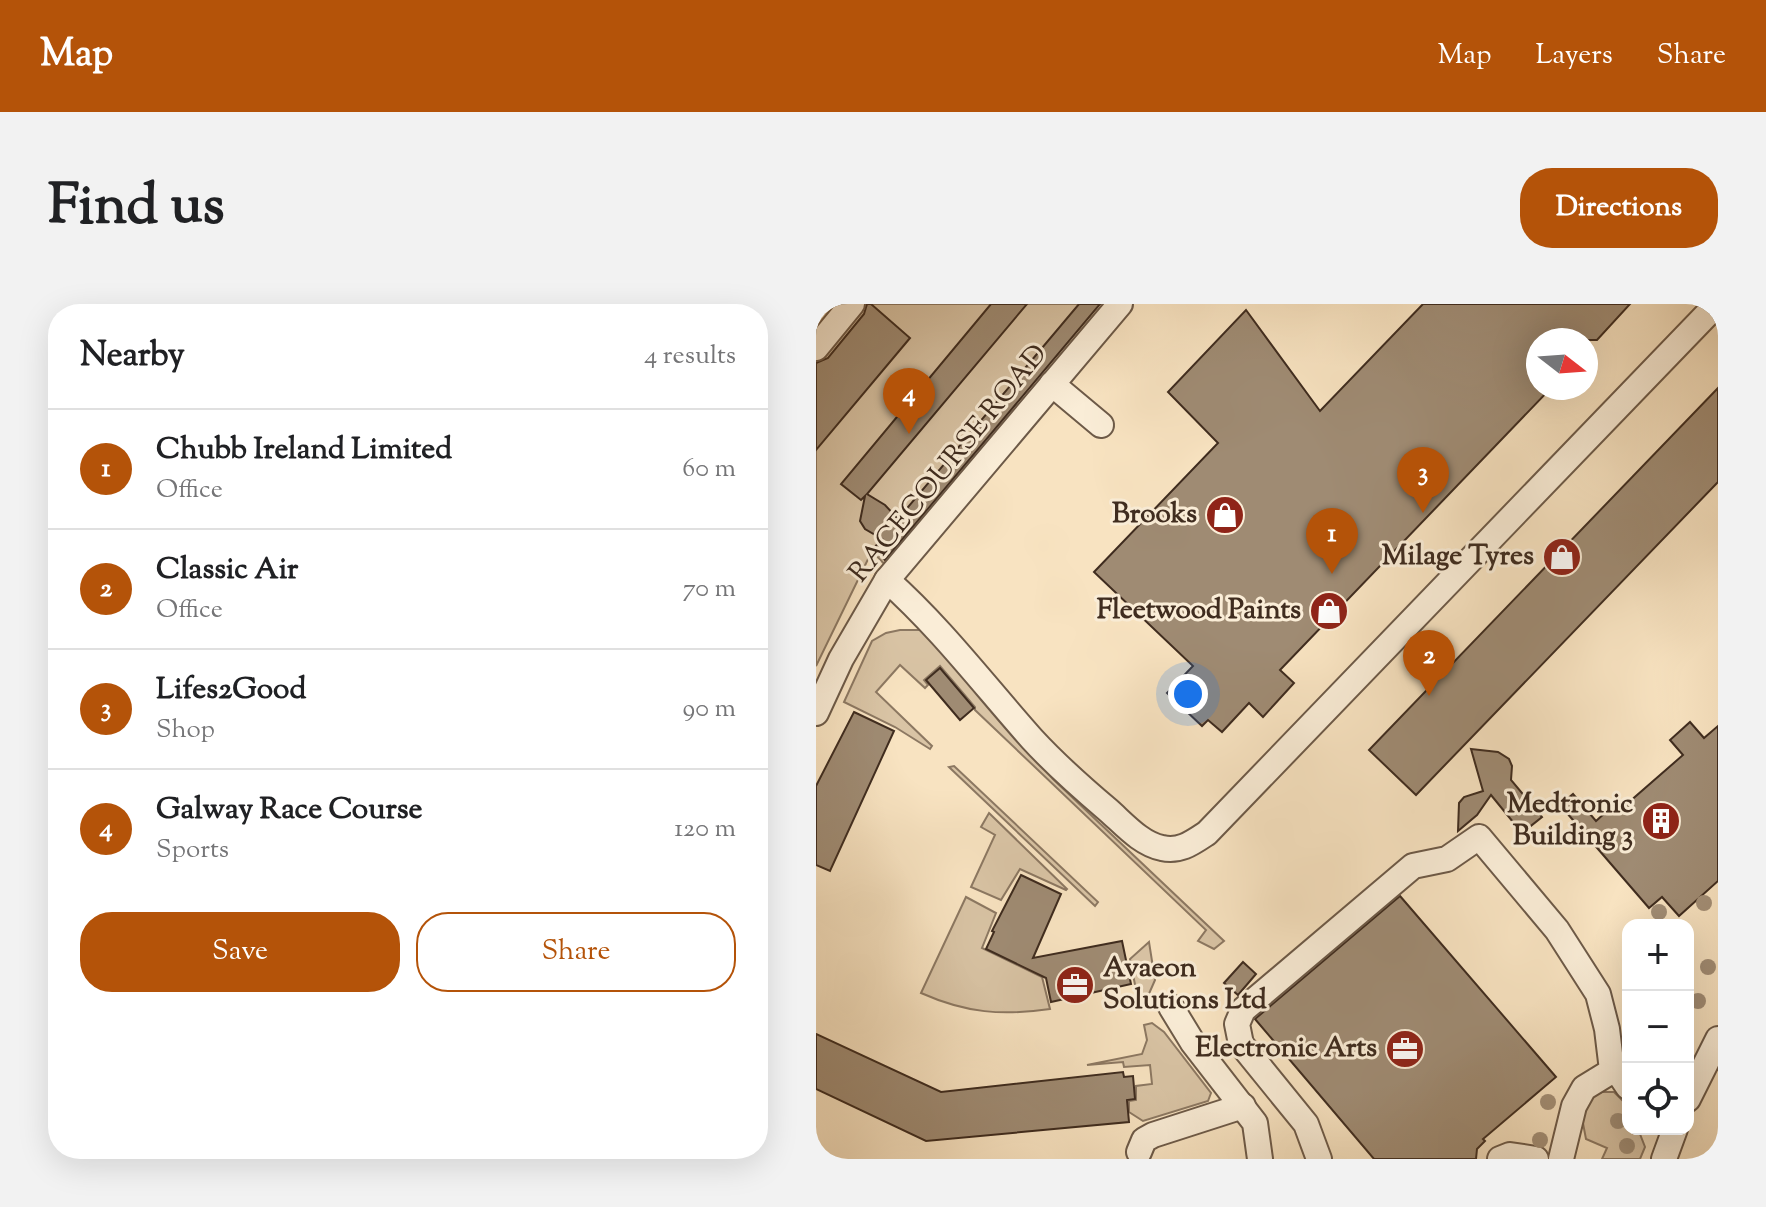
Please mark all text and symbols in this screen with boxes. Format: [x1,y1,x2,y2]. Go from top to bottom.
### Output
text: Map [40,29,113,83]
text: Map [1438,36,1491,76]
text: Layers [1535,36,1613,76]
text: Share [1657,36,1726,76]
text: Find us [48,168,224,249]
button: Directions [1520,168,1718,248]
north arrow [1526,328,1598,400]
text: Nearby [80,332,185,381]
street label: RACECOURSE ROAD [840,336,1058,592]
text: 4 results [644,338,736,375]
pin: 4 [883,368,935,434]
text: Chubb Ireland Limited [156,429,452,472]
pin: 3 [1397,447,1449,513]
text: 1 [102,451,110,488]
text: 60 m [682,451,736,488]
text: Office [156,472,223,509]
shop icon: Brooks [1204,494,1246,536]
place label: Brooks [1112,495,1197,535]
pin: 1 [1306,508,1358,574]
shop icon: Milage Tyres [1541,536,1583,578]
place label: Milage Tyres [1382,537,1534,577]
text: Classic Air [156,549,298,592]
text: 2 [100,571,112,608]
text: 70 m [683,571,736,608]
shop icon: Fleetwood Paints [1308,590,1350,632]
place label: Fleetwood Paints [1097,591,1301,631]
text: Office [156,592,223,629]
pin: 2 [1403,630,1455,696]
text: Lifes2Good [156,669,306,712]
your location [1168,674,1208,714]
text: 3 [101,691,111,728]
text: 90 m [683,691,736,728]
text: Shop [156,712,215,749]
place label: Medtronic Building 3 [1507,785,1633,857]
text: Galway Race Course [156,789,423,832]
building icon: Medtronic Building 3 [1640,800,1682,842]
text: 4 [99,811,113,848]
text: 120 m [674,811,736,848]
text: Sports [156,832,229,869]
button: Save [80,912,400,992]
button: Share [416,912,736,992]
map controls [1622,919,1694,1135]
button: + [1622,919,1694,991]
place label: Avaeon Solutions Ltd [1103,949,1267,1021]
office icon: Avaeon Solutions Ltd [1054,964,1096,1006]
button: − [1622,991,1694,1063]
office icon: Electronic Arts [1384,1028,1426,1070]
place label: Electronic Arts [1195,1029,1377,1069]
button: locate [1622,1063,1694,1135]

